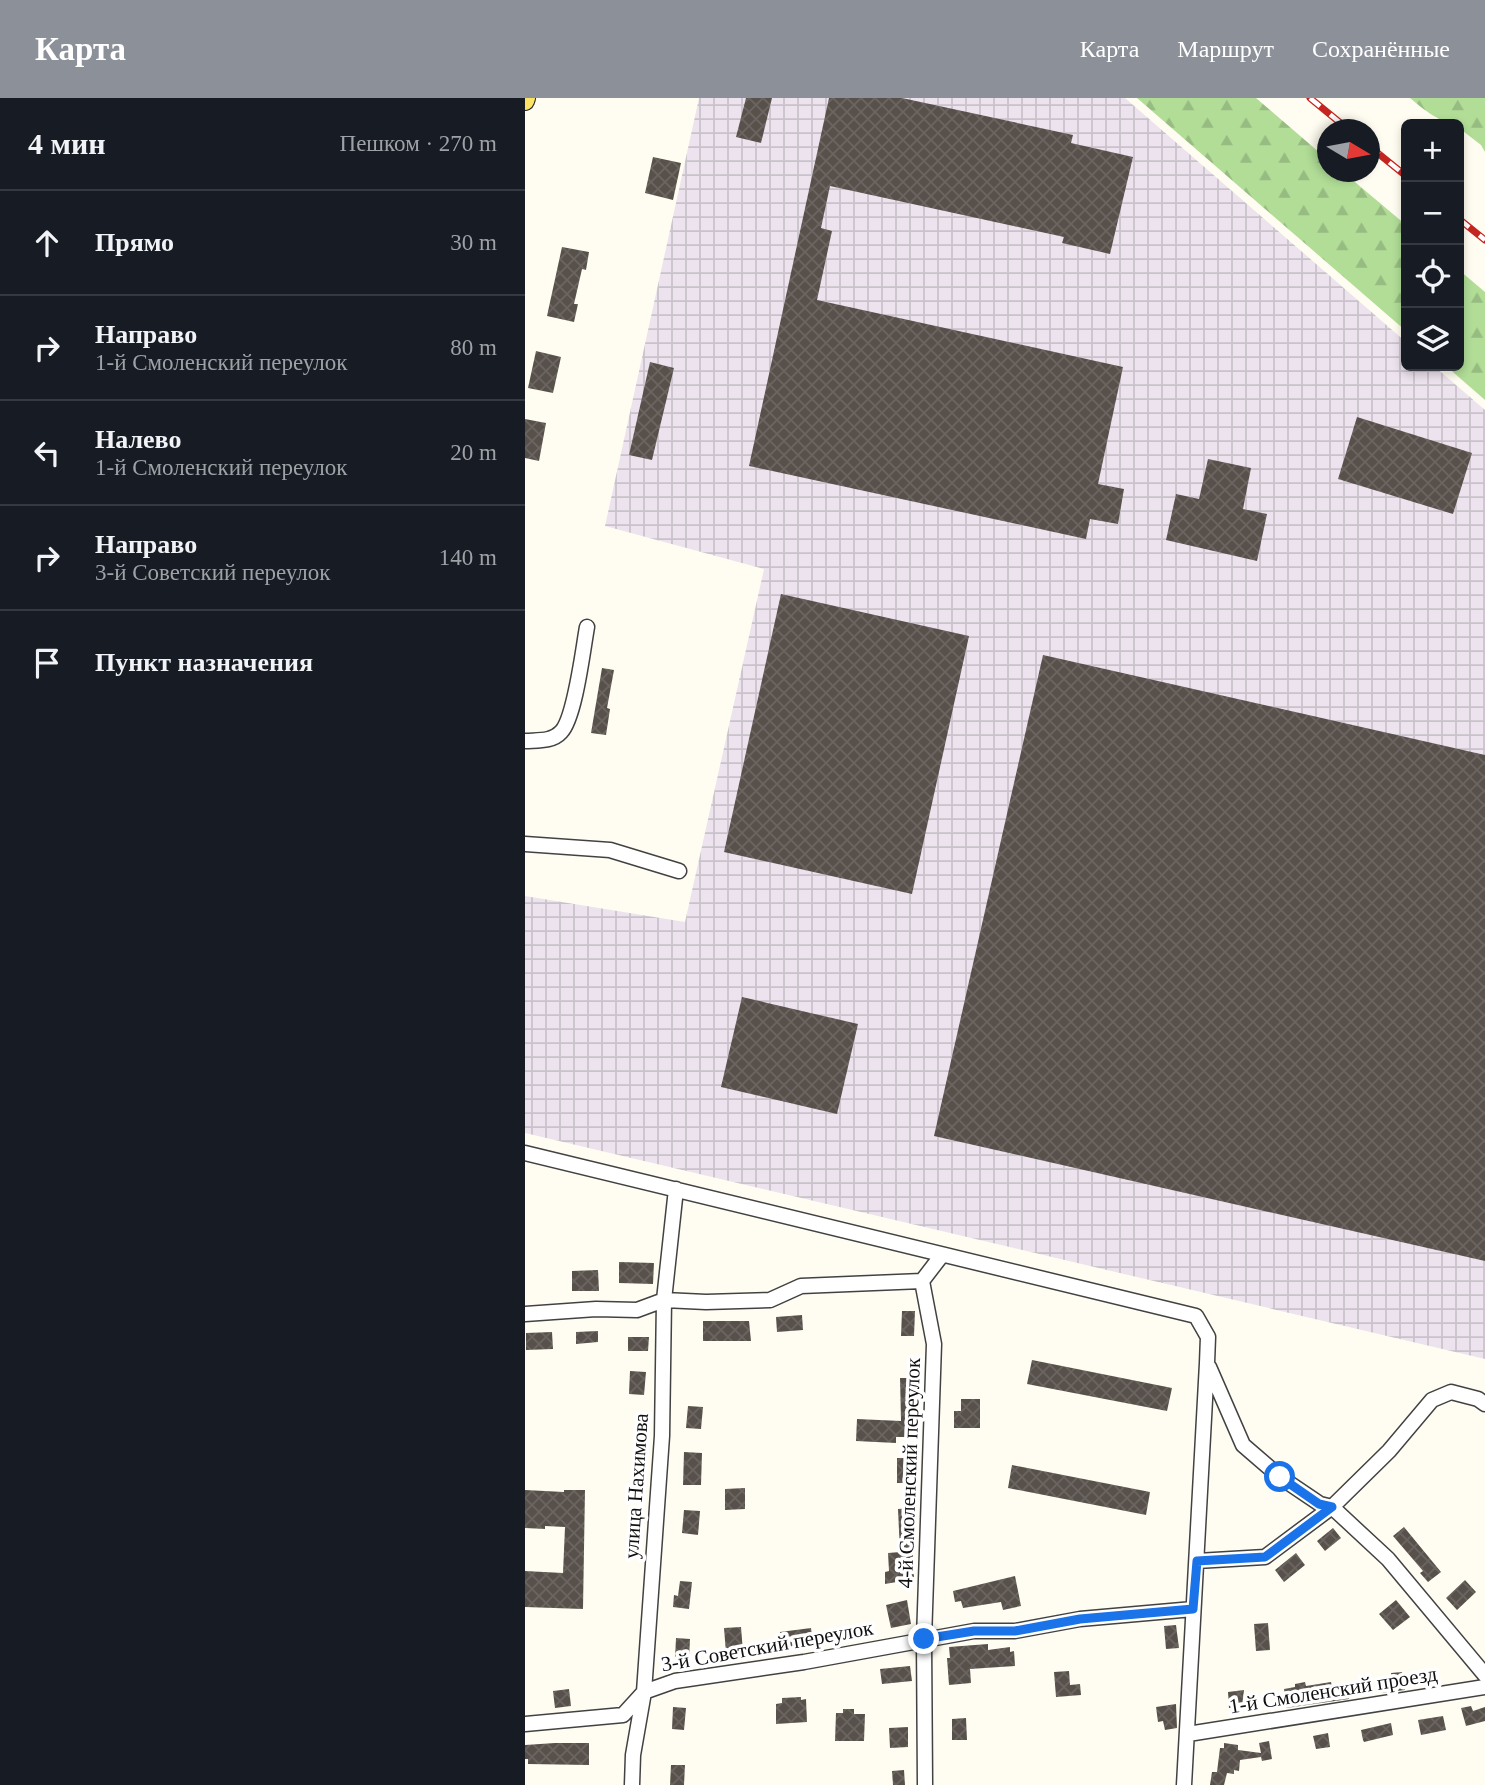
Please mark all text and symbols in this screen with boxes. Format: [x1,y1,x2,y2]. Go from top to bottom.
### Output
text: Карта [35,31,126,67]
text: Карта [1080,36,1139,62]
text: Маршрут [1177,36,1274,62]
text: Сохранённые [1312,36,1450,62]
north arrow [1317,119,1380,182]
map controls [1401,119,1464,371]
button: + [1401,119,1464,182]
text: 4 мин [28,127,106,160]
text: Пешком · 270 m [340,131,497,156]
button: − [1401,182,1464,245]
icon: ahead [28,224,66,262]
text: Прямо [95,228,174,257]
text: 30 m [450,230,497,255]
button: locate [1401,245,1464,308]
button: layers [1401,308,1464,371]
text: Направо [95,320,197,349]
icon: right [28,329,66,367]
text: 80 m [450,335,497,360]
text: 1-й Смоленский переулок [95,350,347,375]
text: Налево [95,425,181,454]
icon: left [28,434,66,472]
text: 20 m [450,440,497,465]
text: 1-й Смоленский переулок [95,455,347,480]
text: Направо [95,530,197,559]
icon: right [28,539,66,577]
text: 140 m [439,545,497,570]
text: 3-й Советский переулок [95,560,330,585]
icon: arrive [28,644,66,682]
text: Пункт назначения [95,648,313,677]
street label: 4-й Смоленский переулок [893,1357,925,1589]
street label: улица Нахимова [619,1412,653,1560]
route start [1264,1461,1295,1492]
street label: 3-й Советский переулок [659,1615,876,1676]
route end [908,1623,939,1654]
street label: 1-й Смоленский проезд [1227,1662,1439,1718]

